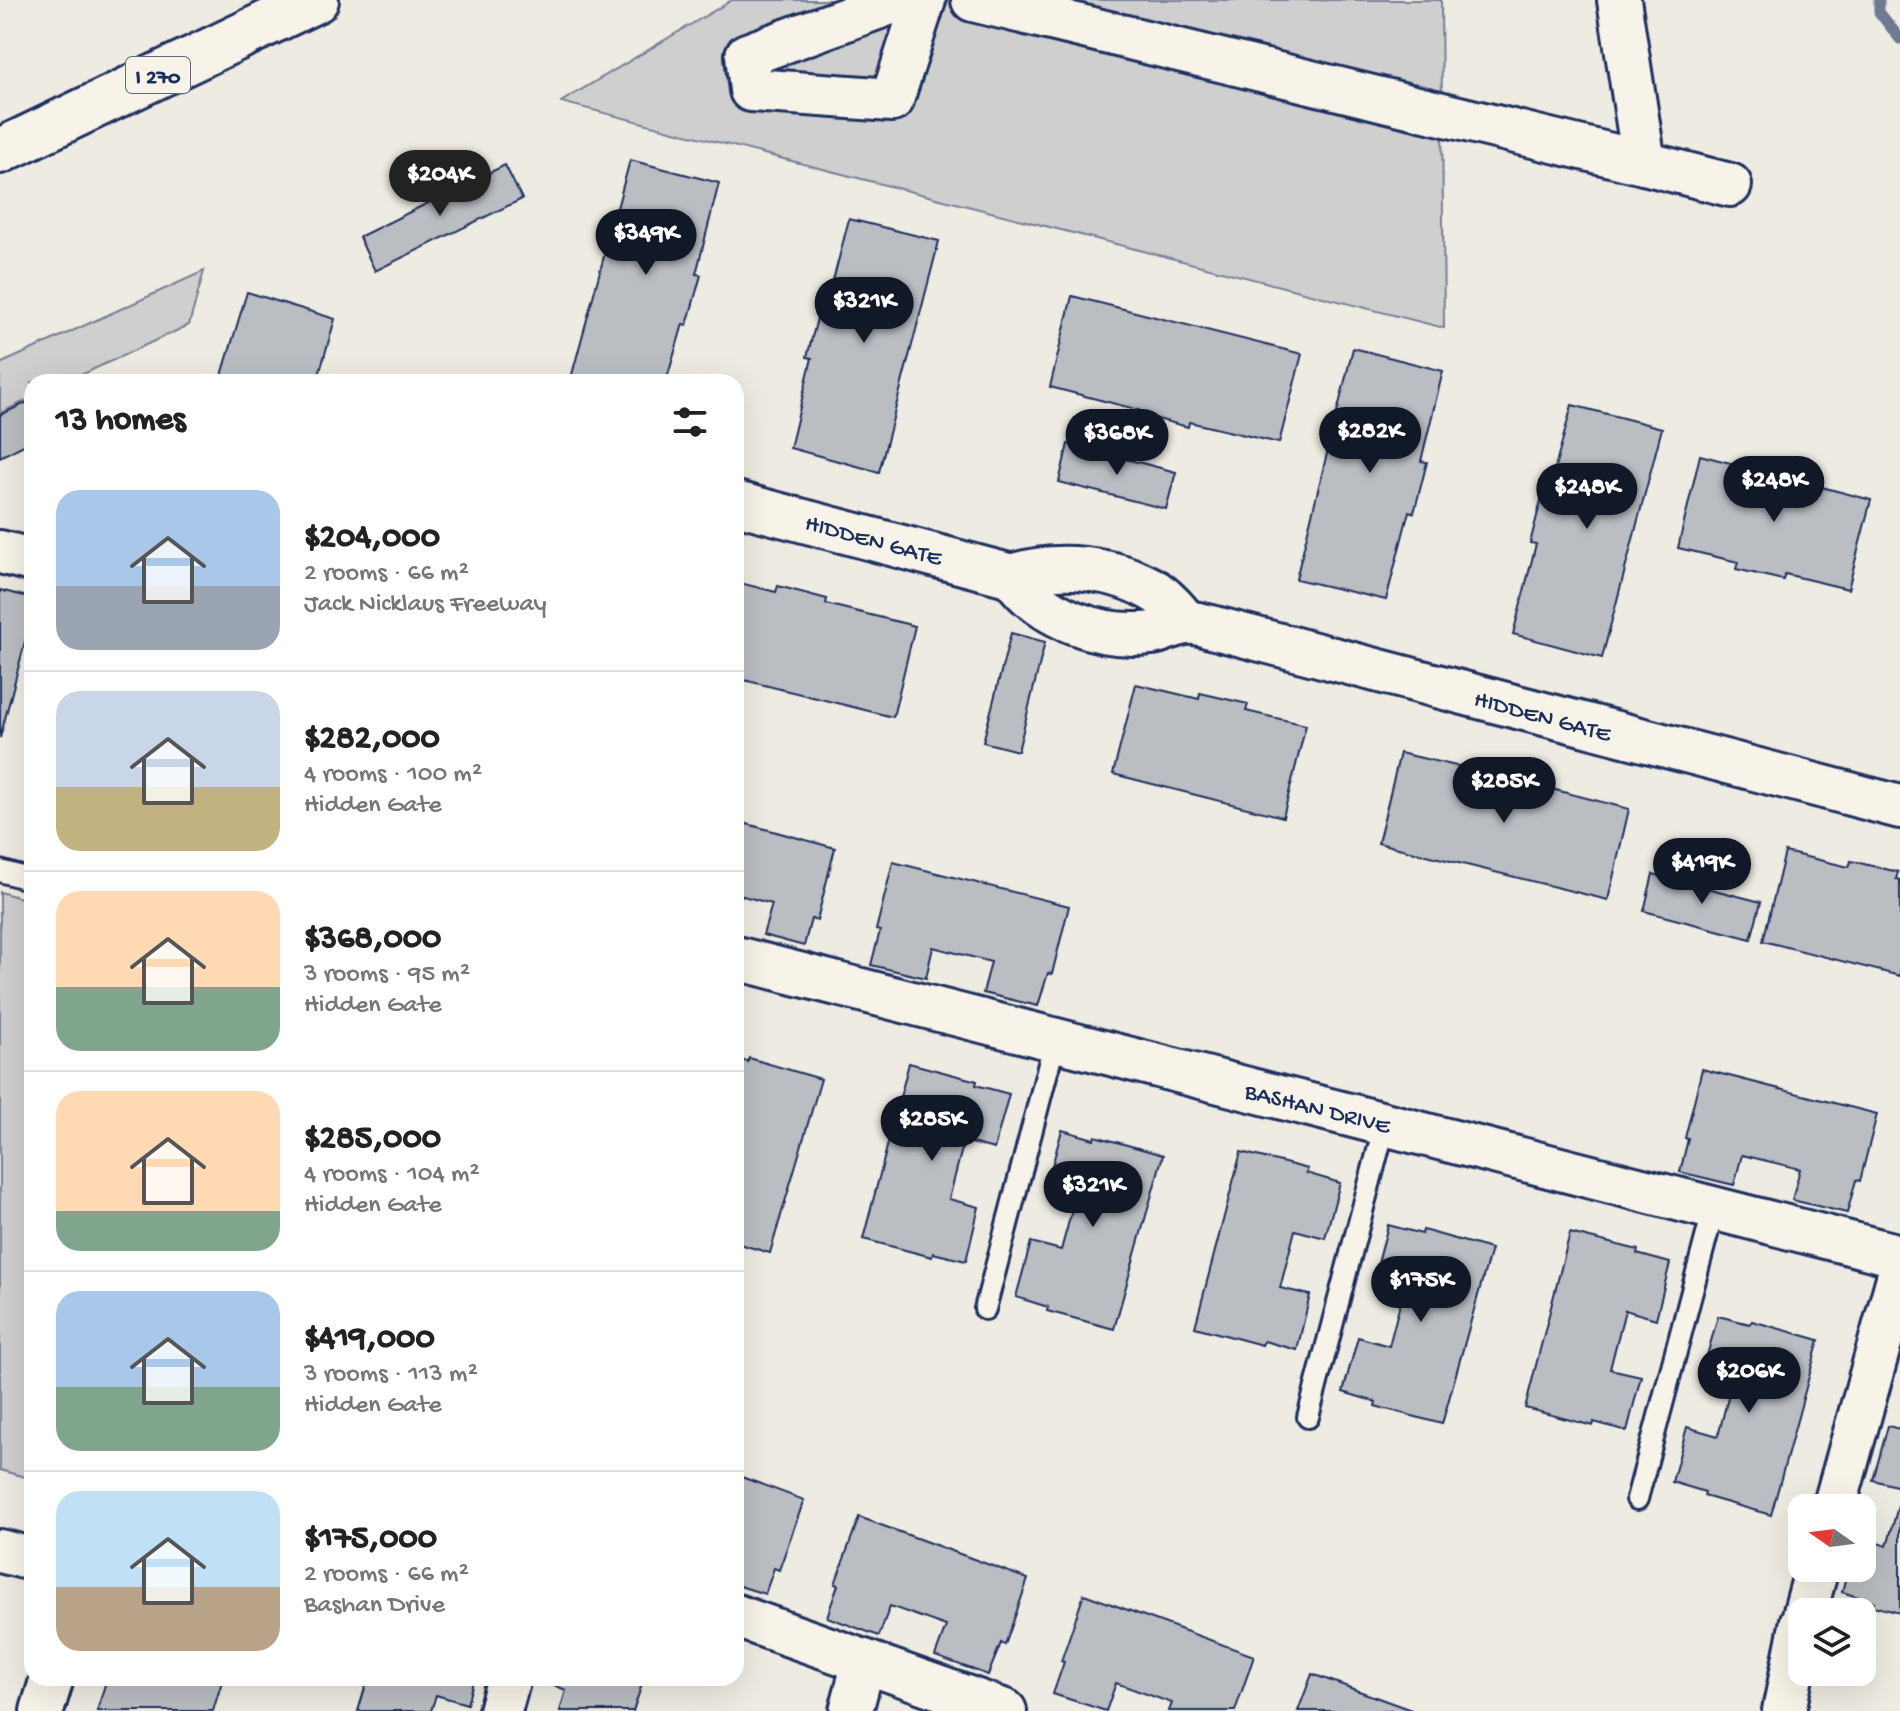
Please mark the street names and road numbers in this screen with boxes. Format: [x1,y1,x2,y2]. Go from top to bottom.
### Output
road number: I 270 [126,57,190,93]
street label: HIDDEN GATE [801,510,946,575]
street label: HIDDEN GATE [1470,686,1615,751]
street label: BASHAN DRIVE [1240,1078,1394,1143]

